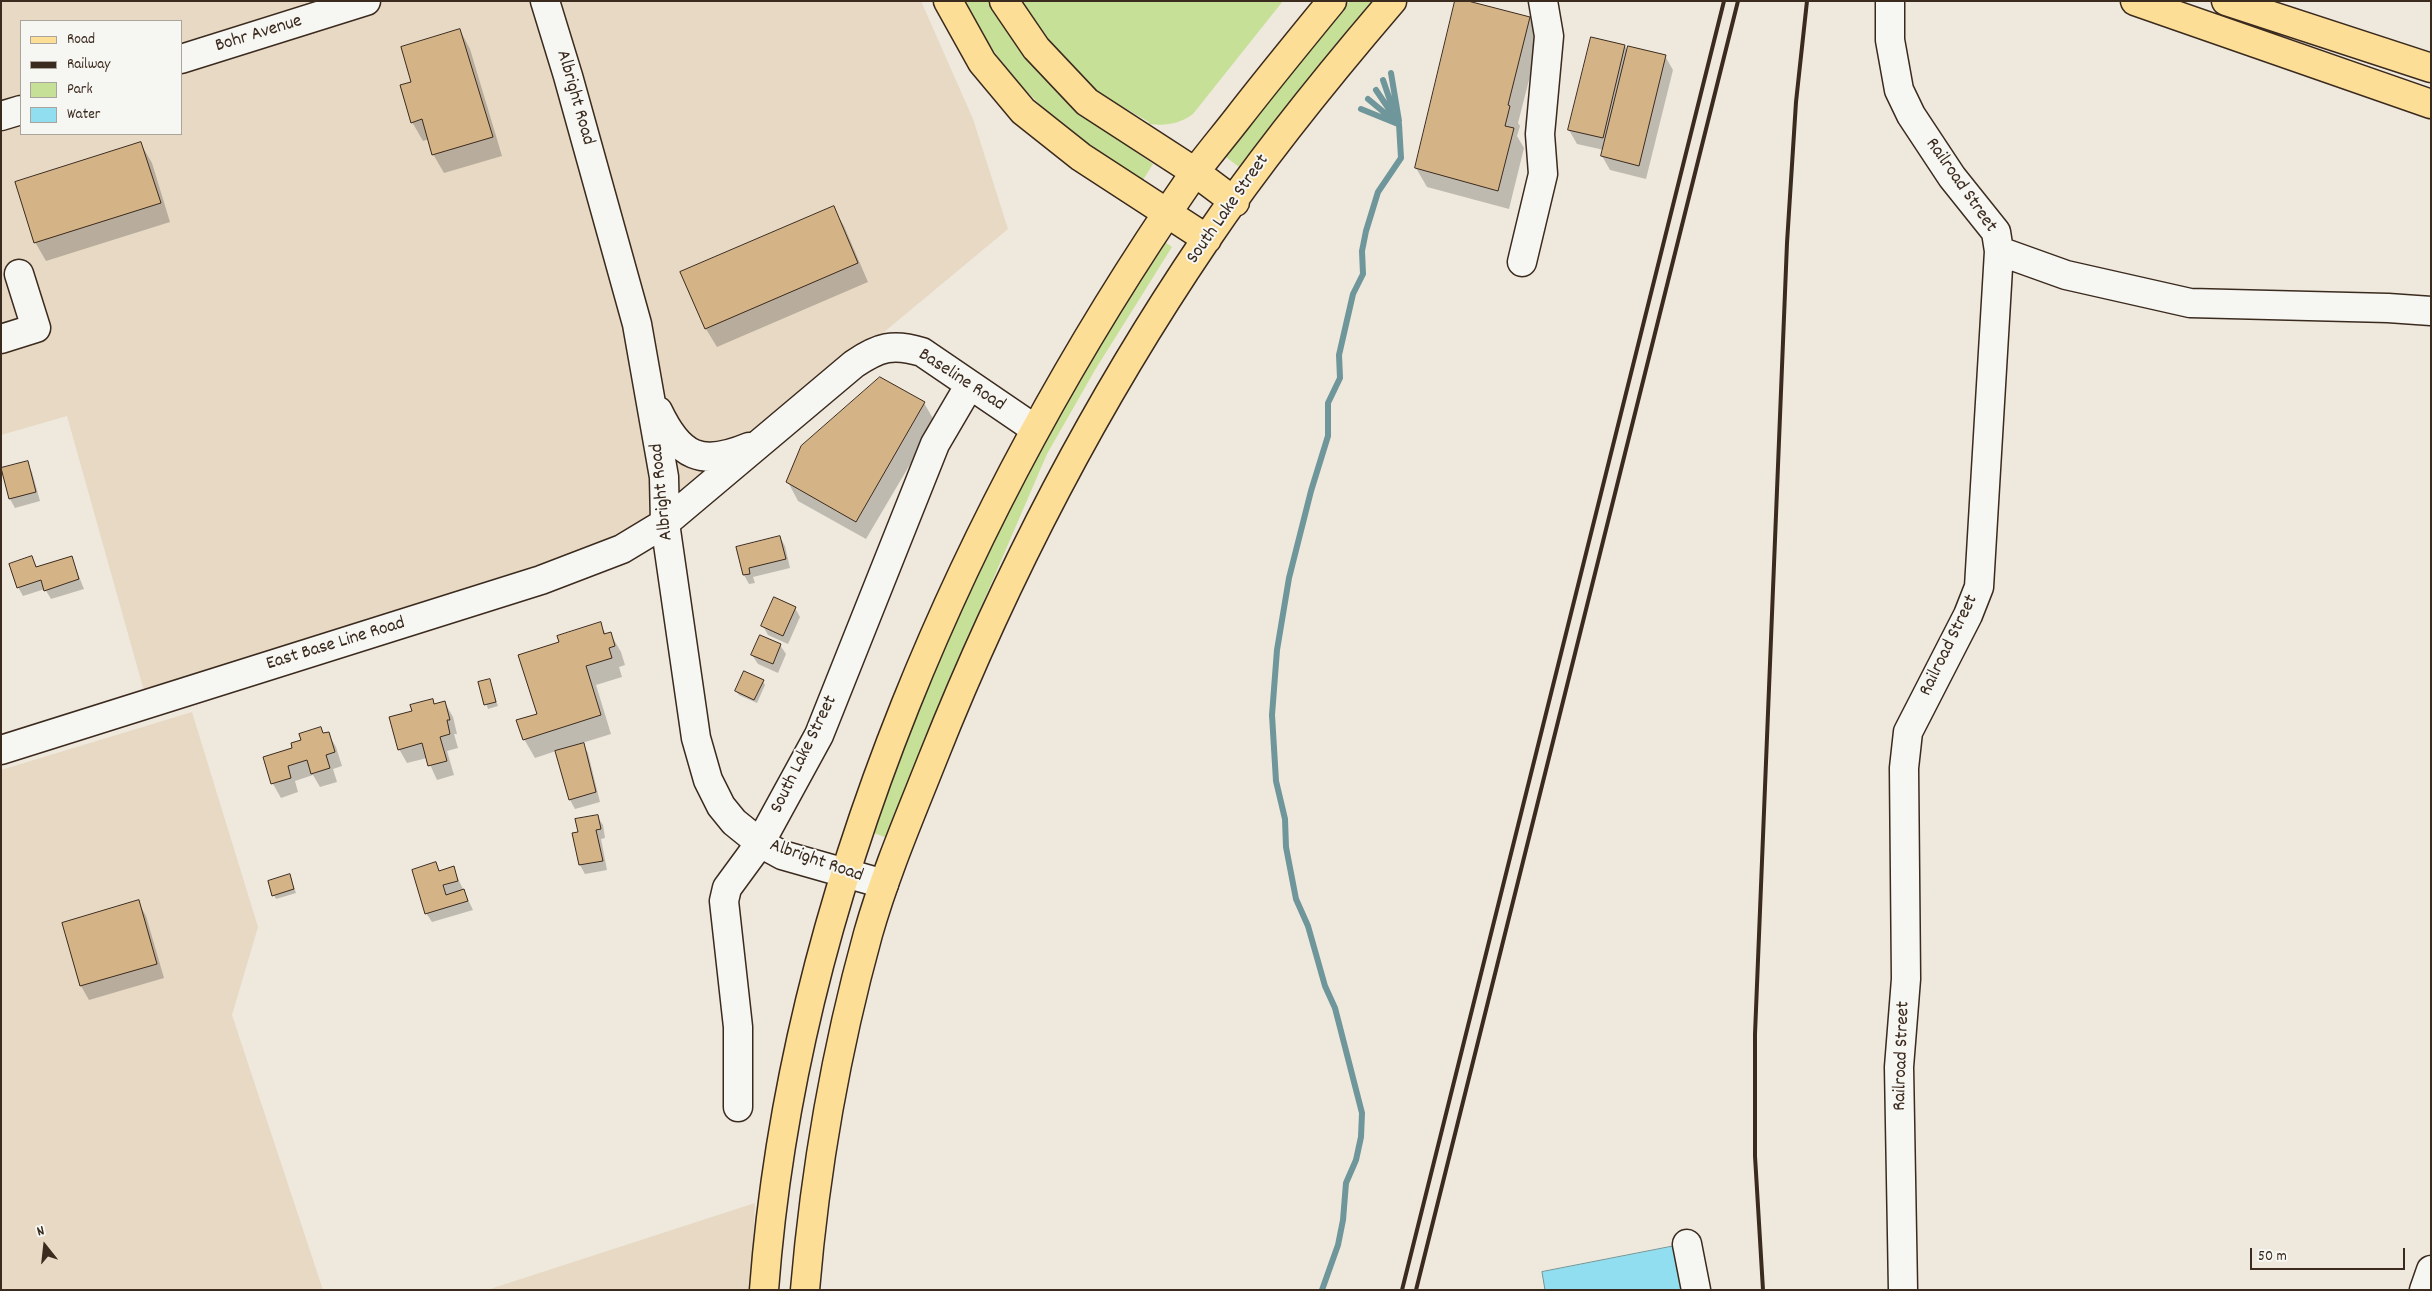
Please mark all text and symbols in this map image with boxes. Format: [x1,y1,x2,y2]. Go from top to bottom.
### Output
street label: Bohr Avenue [213,11,305,59]
legend [20,20,182,135]
text: Road [67,29,95,51]
street label: Albright Road [550,48,598,148]
text: Railway [67,54,110,76]
text: Park [67,79,93,101]
text: Water [67,104,100,126]
street label: Railroad Street [1919,134,2001,238]
street label: South Lake Street [1183,151,1275,269]
street label: Baseline Road [913,344,1009,418]
street label: Albright Road [647,442,679,542]
street label: Railroad Street [1916,592,1984,700]
street label: East Base Line Road [264,613,408,677]
street label: South Lake Street [767,692,843,818]
street label: Albright Road [766,835,866,889]
street label: Railroad Street [1890,1001,1916,1111]
north arrow [20,1221,70,1271]
text: N [35,1221,47,1242]
scale bar [2252,1238,2407,1270]
text: 50 m [2258,1246,2287,1268]

